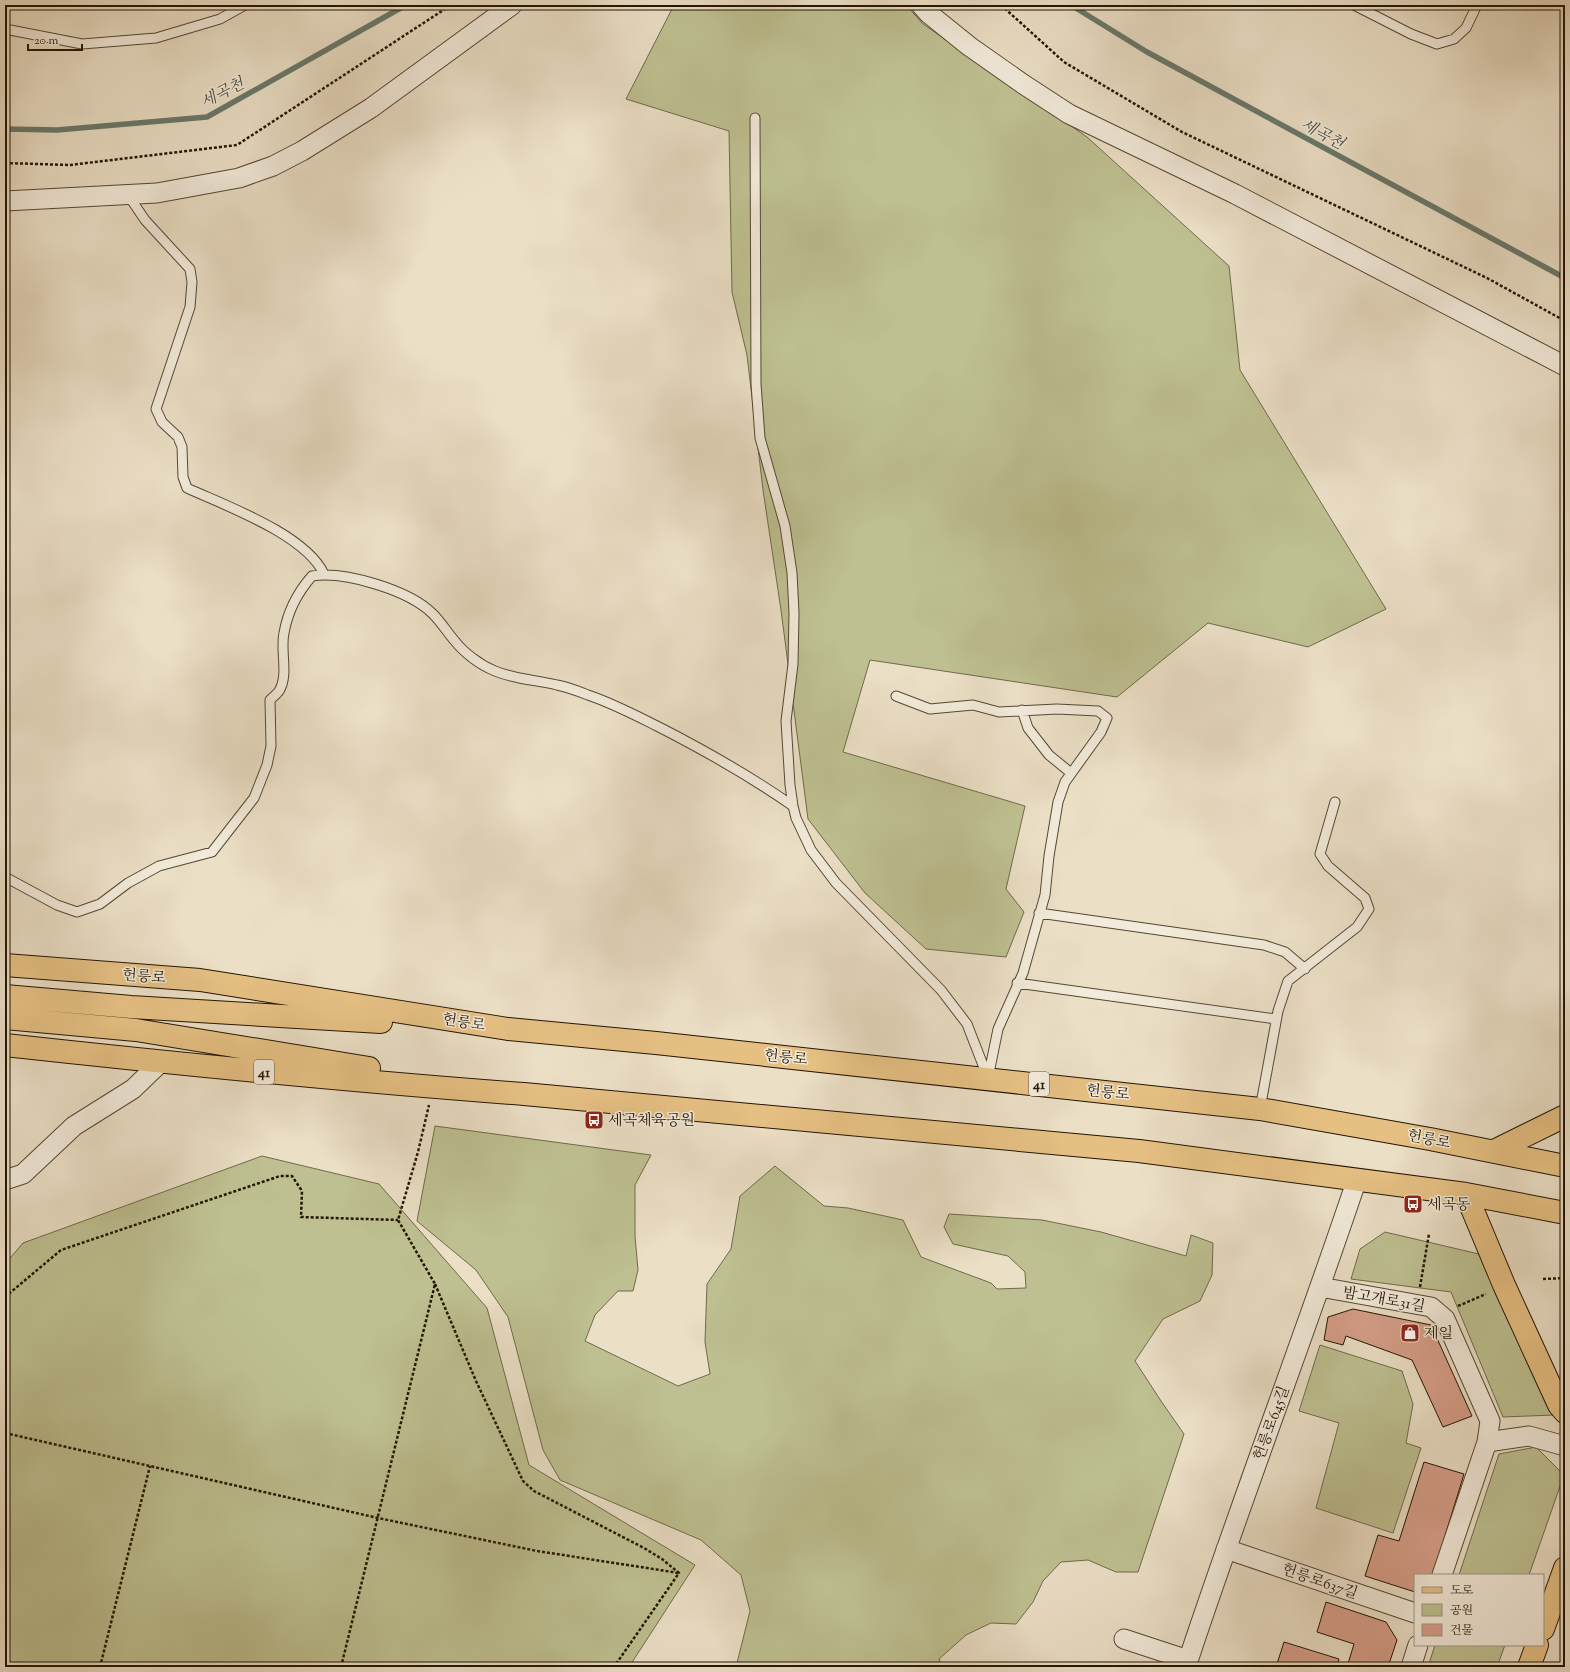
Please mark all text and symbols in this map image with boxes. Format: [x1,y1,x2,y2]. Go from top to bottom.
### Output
scale bar [28,26,82,52]
text: 20 m [34,32,59,50]
water label: 세곡천 [197,73,250,115]
water label: 세곡천 [1296,114,1349,157]
street label: 헌릉로 [121,966,167,990]
street label: 헌릉로 [441,1010,487,1037]
street label: 헌릉로 [763,1046,809,1071]
road number: 41 [254,1060,274,1084]
road number: 41 [1029,1072,1049,1096]
street label: 헌릉로 [1085,1081,1131,1106]
bus stop icon: 세곡체육공원 [583,1109,605,1131]
place label: 세곡체육공원 [608,1111,695,1132]
street label: 헌릉로 [1405,1126,1453,1155]
bus stop icon: 세곡동 [1402,1193,1424,1215]
place label: 세곡동 [1427,1195,1471,1216]
street label: 밤고개로31길 [1341,1283,1427,1318]
shop icon: 제일 [1399,1322,1421,1344]
place label: 제일 [1424,1324,1453,1345]
street label: 헌릉로645길 [1249,1383,1296,1464]
street label: 헌릉로637길 [1279,1560,1360,1605]
legend [1414,1574,1544,1646]
text: 도로 [1450,1582,1474,1600]
text: 공원 [1450,1602,1473,1620]
text: 건물 [1450,1622,1474,1640]

